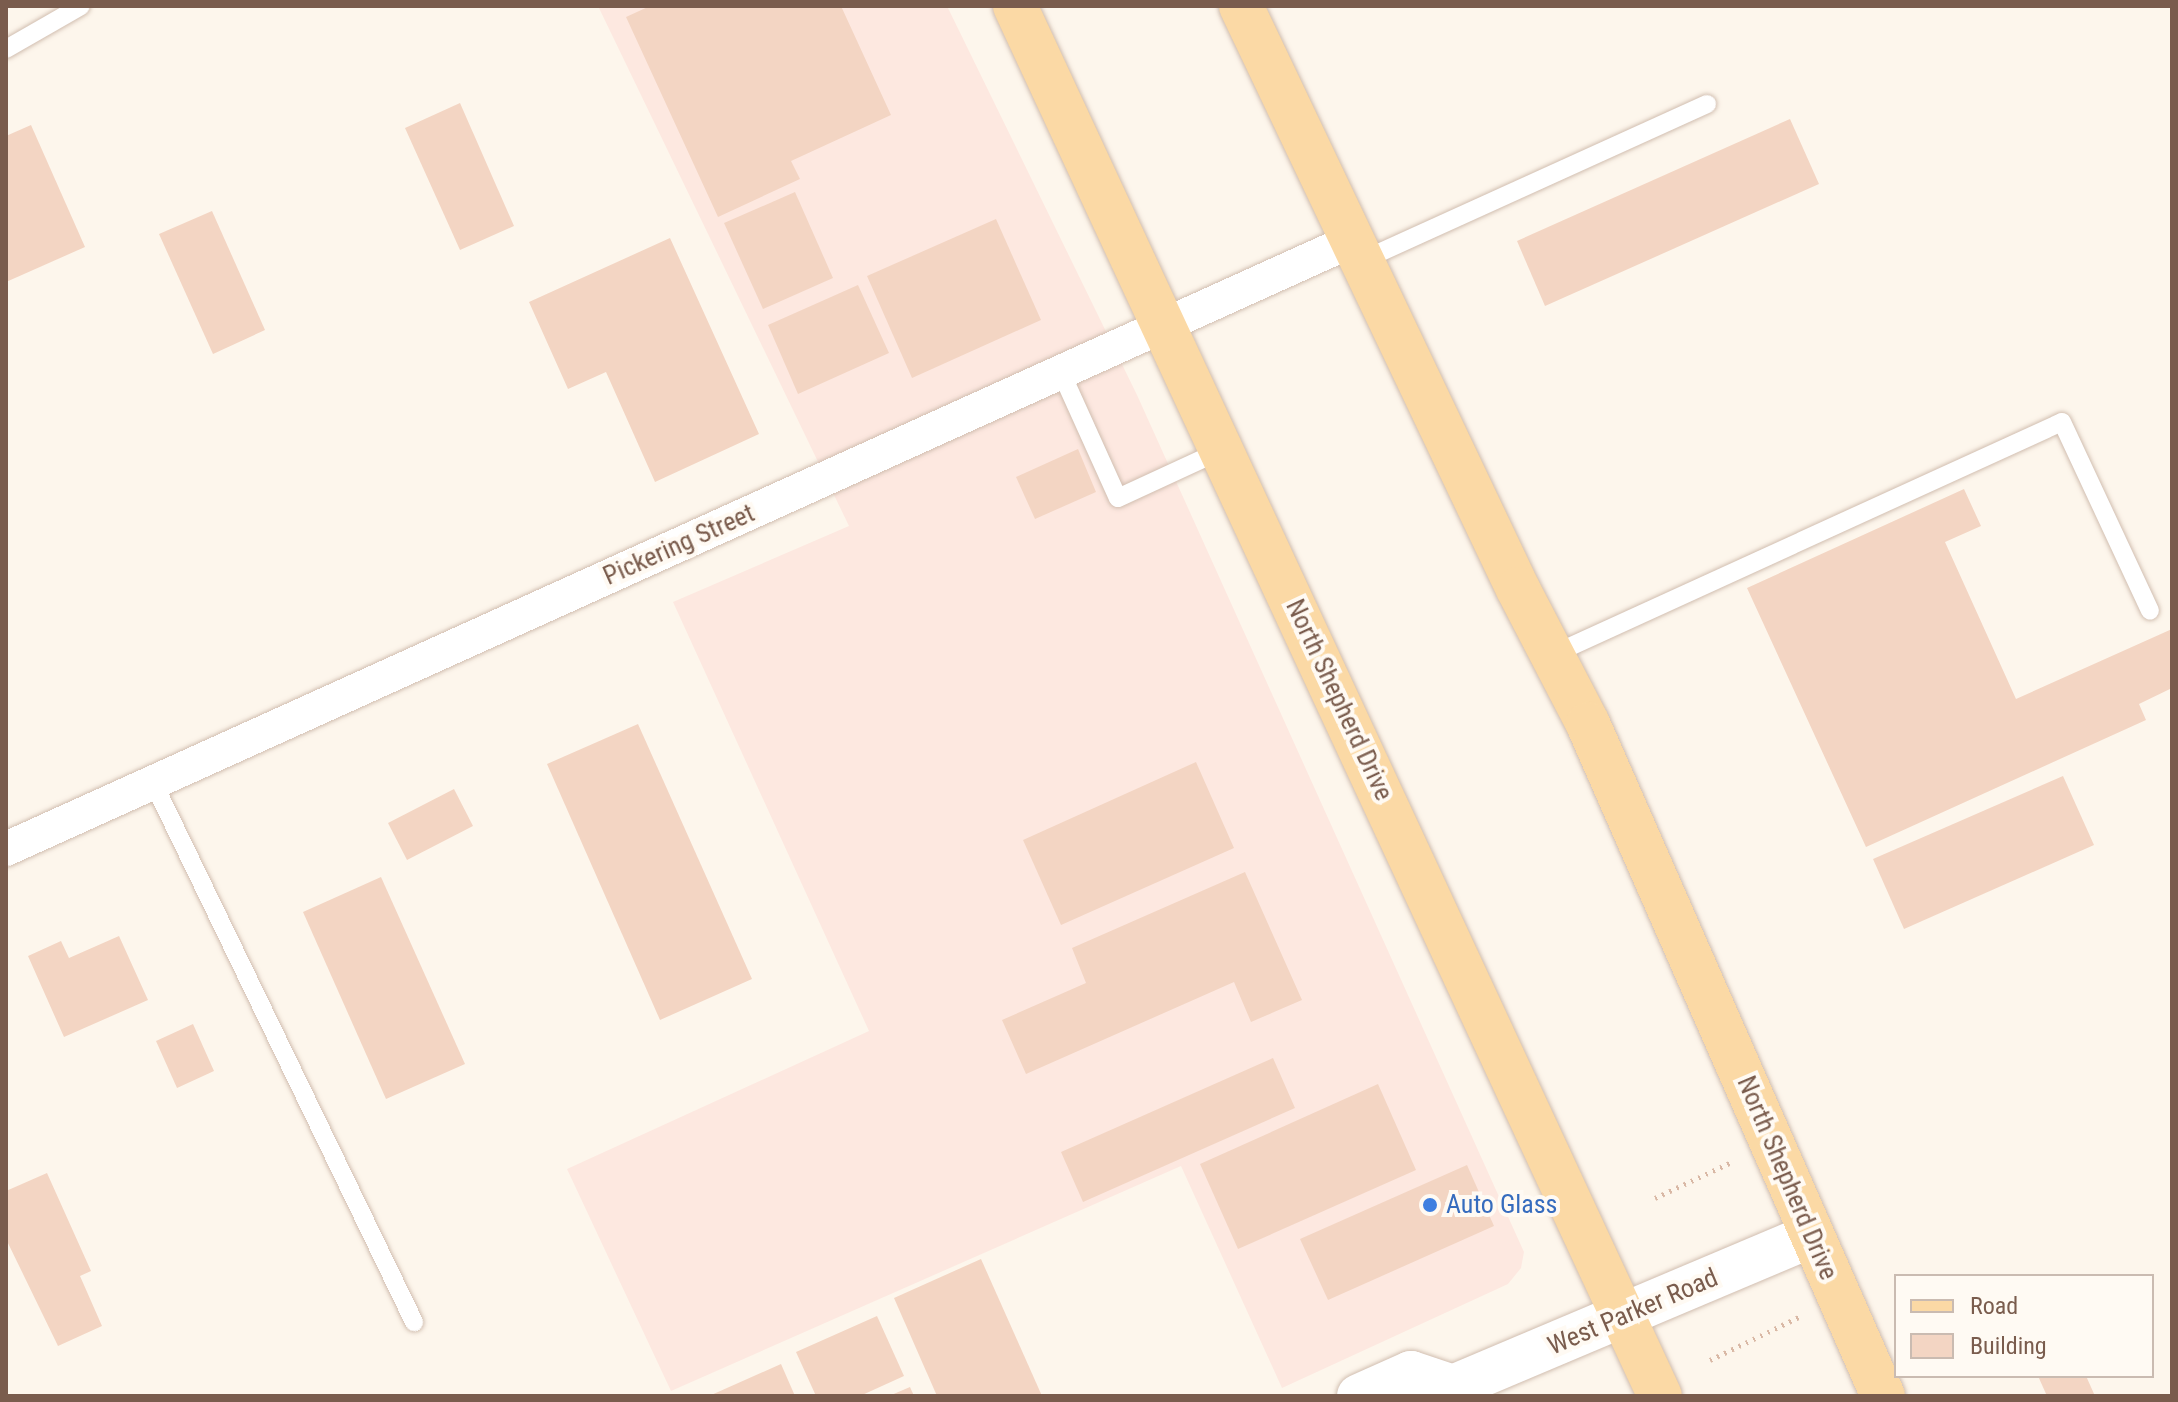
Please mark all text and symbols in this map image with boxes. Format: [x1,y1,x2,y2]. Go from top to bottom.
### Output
street label: Pickering Street [599,498,759,592]
street label: North Shepherd Drive [1279,595,1399,805]
street label: North Shepherd Drive [1730,1072,1844,1284]
place label: Auto Glass [1446,1189,1557,1221]
marker: Auto Glass [1421,1196,1439,1214]
street label: West Parker Road [1543,1262,1723,1362]
legend [1894,1274,2154,1378]
text: Road [1970,1292,2018,1320]
text: Building [1970,1332,2047,1360]

